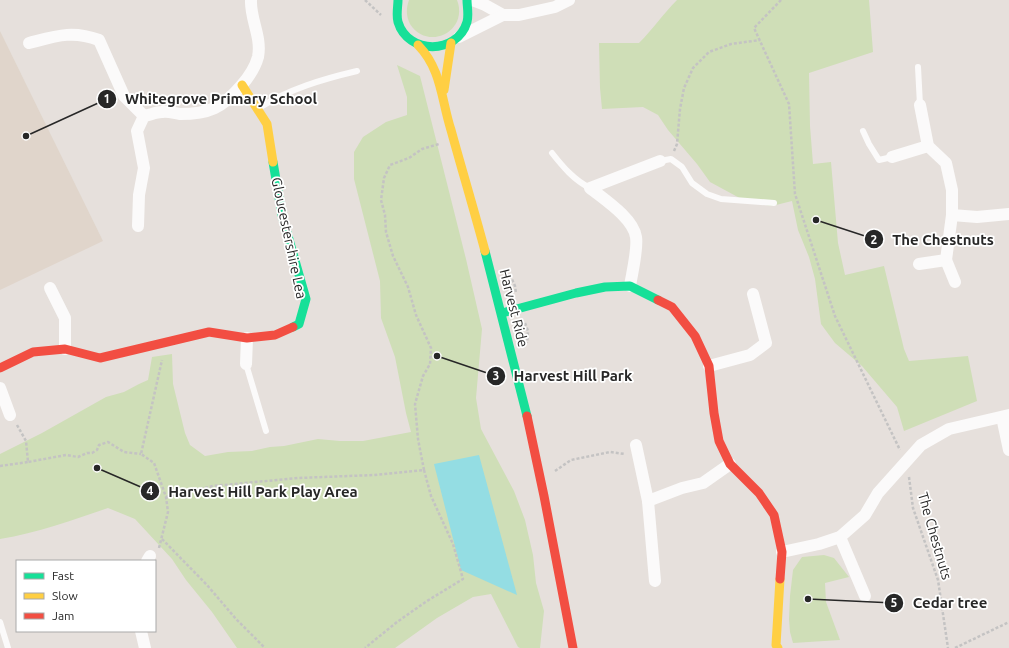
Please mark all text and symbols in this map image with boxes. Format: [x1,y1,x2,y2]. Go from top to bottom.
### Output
callout: Whitegrove Primary School [97,86,325,113]
text: Whitegrove Primary School [125,90,317,107]
text: 1 [104,92,110,105]
street label: Gloucestershire Lea [268,176,310,300]
callout: The Chestnuts [864,226,1002,253]
text: The Chestnuts [892,231,994,248]
text: 2 [871,233,878,246]
street label: Harvest Ride [497,267,531,349]
callout: Harvest Hill Park [486,362,641,389]
text: Harvest Hill Park [514,367,633,384]
text: 3 [493,369,499,382]
callout: Harvest Hill Park Play Area [140,478,365,505]
text: Harvest Hill Park Play Area [168,483,358,500]
text: 4 [147,484,154,497]
street label: The Chestnuts [915,490,955,582]
legend [16,560,156,632]
text: Fast [52,569,74,582]
text: Slow [52,589,78,602]
callout: Cedar tree [884,590,995,617]
text: Cedar tree [913,594,987,611]
text: 5 [891,596,898,609]
text: Jam [52,609,74,622]

